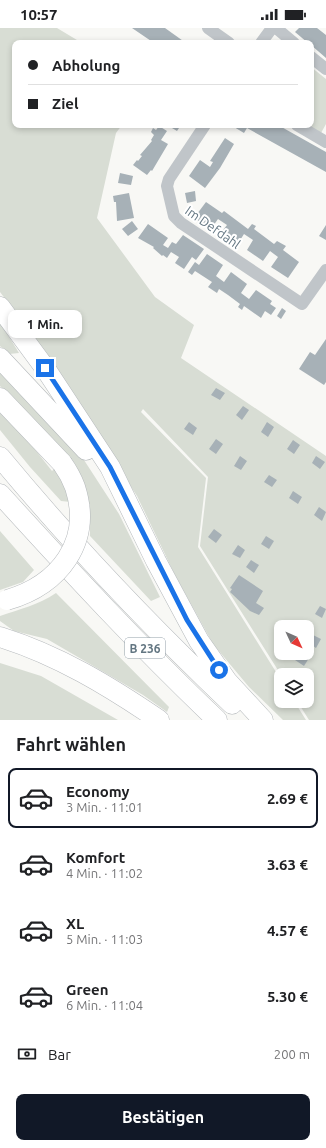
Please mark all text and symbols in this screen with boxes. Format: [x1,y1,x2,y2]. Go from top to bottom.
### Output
text: 10:57 [20,6,58,23]
text: Abholung [52,57,120,74]
text: Ziel [52,95,79,112]
street label: Im Defdahl [183,203,244,251]
callout: 1 Min. [8,310,82,338]
text: 1 Min. [27,317,63,331]
route end [36,359,54,377]
north arrow [274,620,314,660]
map controls [274,620,314,708]
road number: B 236 [125,638,165,658]
route start [210,661,228,679]
button: layers [274,668,314,708]
text: Fahrt wählen [16,734,126,754]
icon: car [18,780,54,816]
text: Economy [66,783,130,800]
text: 2.69 € [267,790,308,807]
text: 3 Min. · 11:01 [66,800,143,814]
icon: car [18,846,54,882]
text: Komfort [66,849,125,866]
text: 3.63 € [267,856,308,873]
text: 4 Min. · 11:02 [66,866,143,880]
icon: car [18,912,54,948]
text: XL [66,915,84,932]
text: 4.57 € [267,922,308,939]
text: 5 Min. · 11:03 [66,932,143,946]
icon: car [18,978,54,1014]
text: Green [66,981,108,998]
text: 5.30 € [267,988,308,1005]
text: 6 Min. · 11:04 [66,998,143,1012]
icon: cash [16,1043,38,1065]
text: Bar [48,1046,71,1063]
text: 200 m [274,1047,310,1061]
button: Bestätigen [16,1094,310,1140]

